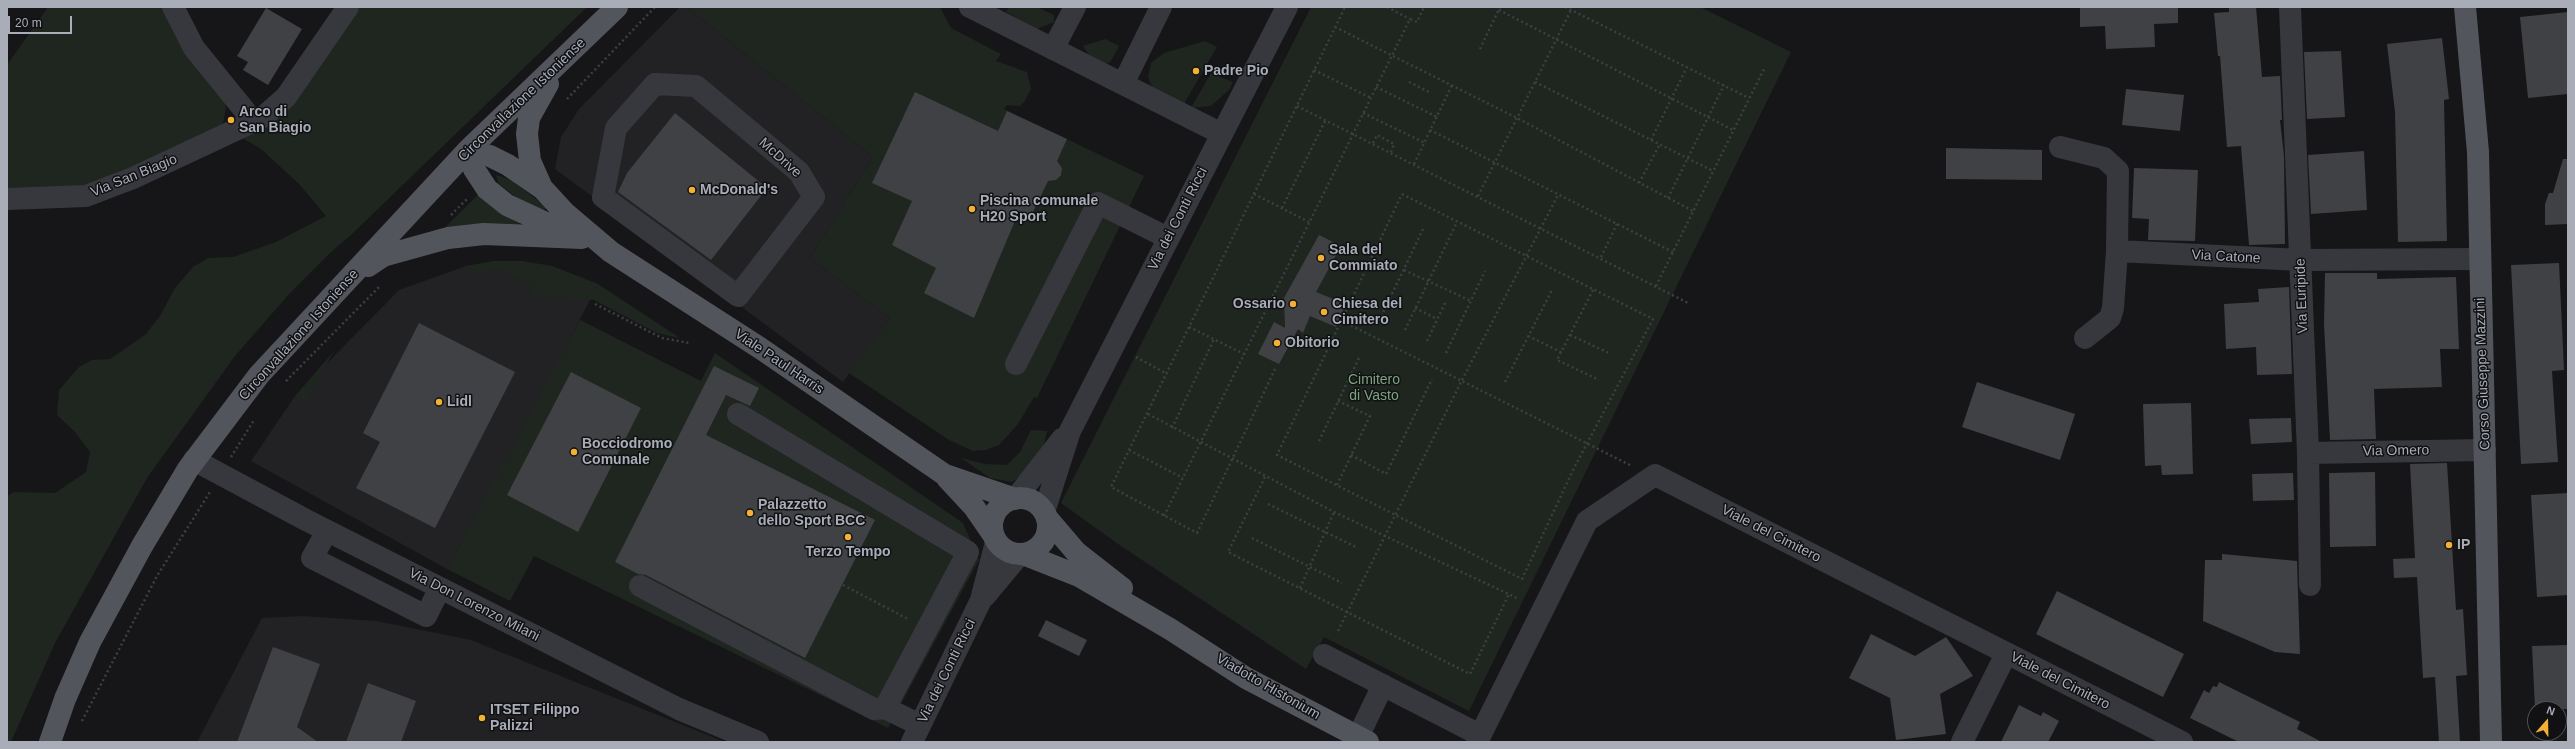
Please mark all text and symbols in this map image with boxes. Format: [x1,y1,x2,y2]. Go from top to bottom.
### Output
scale bar [10,8,74,34]
text: 20 m [15,16,42,30]
street label: Circonvallazione Istoniense [455,35,589,165]
place label: Padre Pio [1204,63,1269,79]
marker: Padre Pio [1191,66,1201,76]
place label: Arco di San Biagio [239,104,311,136]
marker: Arco di San Biagio [226,115,236,125]
street label: McDrive [755,135,805,181]
street label: Via San Biagio [88,151,180,201]
street label: Via dei Conti Ricci [1145,165,1211,273]
place label: McDonald's [700,182,778,198]
marker: McDonald's [687,185,697,195]
place label: Piscina comunale H20 Sport [980,193,1098,226]
marker: Piscina comunale H20 Sport [967,204,977,214]
place label: Sala del Commiato [1329,242,1397,274]
street label: Via Catone [2191,247,2261,267]
marker: Sala del Commiato [1316,253,1326,263]
street label: Via Euripide [2292,258,2312,334]
street label: Circonvallazione Istoniense [236,266,362,404]
place label: Ossario [1233,296,1285,312]
place label: Chiesa del Cimitero [1332,296,1402,328]
street label: Corso Giuseppe Mazzini [2472,297,2494,451]
marker: Ossario [1288,299,1298,309]
marker: Chiesa del Cimitero [1319,307,1329,317]
street label: Viale Paul Harris [731,326,827,398]
place label: Obitorio [1285,335,1339,351]
marker: Obitorio [1272,338,1282,348]
park label: Cimitero di Vasto [1348,372,1400,404]
place label: Lidl [447,394,472,410]
marker: Lidl [434,397,444,407]
place label: Bocciodromo Comunale [582,436,672,468]
street label: Via Omero [2363,442,2429,460]
marker: Bocciodromo Comunale [569,447,579,457]
place label: Palazzetto dello Sport BCC [758,497,865,530]
street label: Viale del Cimitero [1718,502,1824,566]
marker: Palazzetto dello Sport BCC [745,508,755,518]
marker: Terzo Tempo [843,532,853,542]
place label: IP [2457,537,2470,553]
marker: IP [2444,540,2454,550]
place label: Terzo Tempo [805,544,891,560]
street label: Via Don Lorenzo Milani [406,565,542,645]
street label: Via dei Conti Ricci [915,616,979,726]
street label: Viale del Cimitero [2007,649,2113,713]
street label: Viadotto Histonium [1213,650,1323,724]
north arrow [2527,701,2567,741]
place label: ITSET Filippo Palizzi [490,702,579,734]
text: N [2545,704,2557,718]
marker: ITSET Filippo Palizzi [477,713,487,723]

